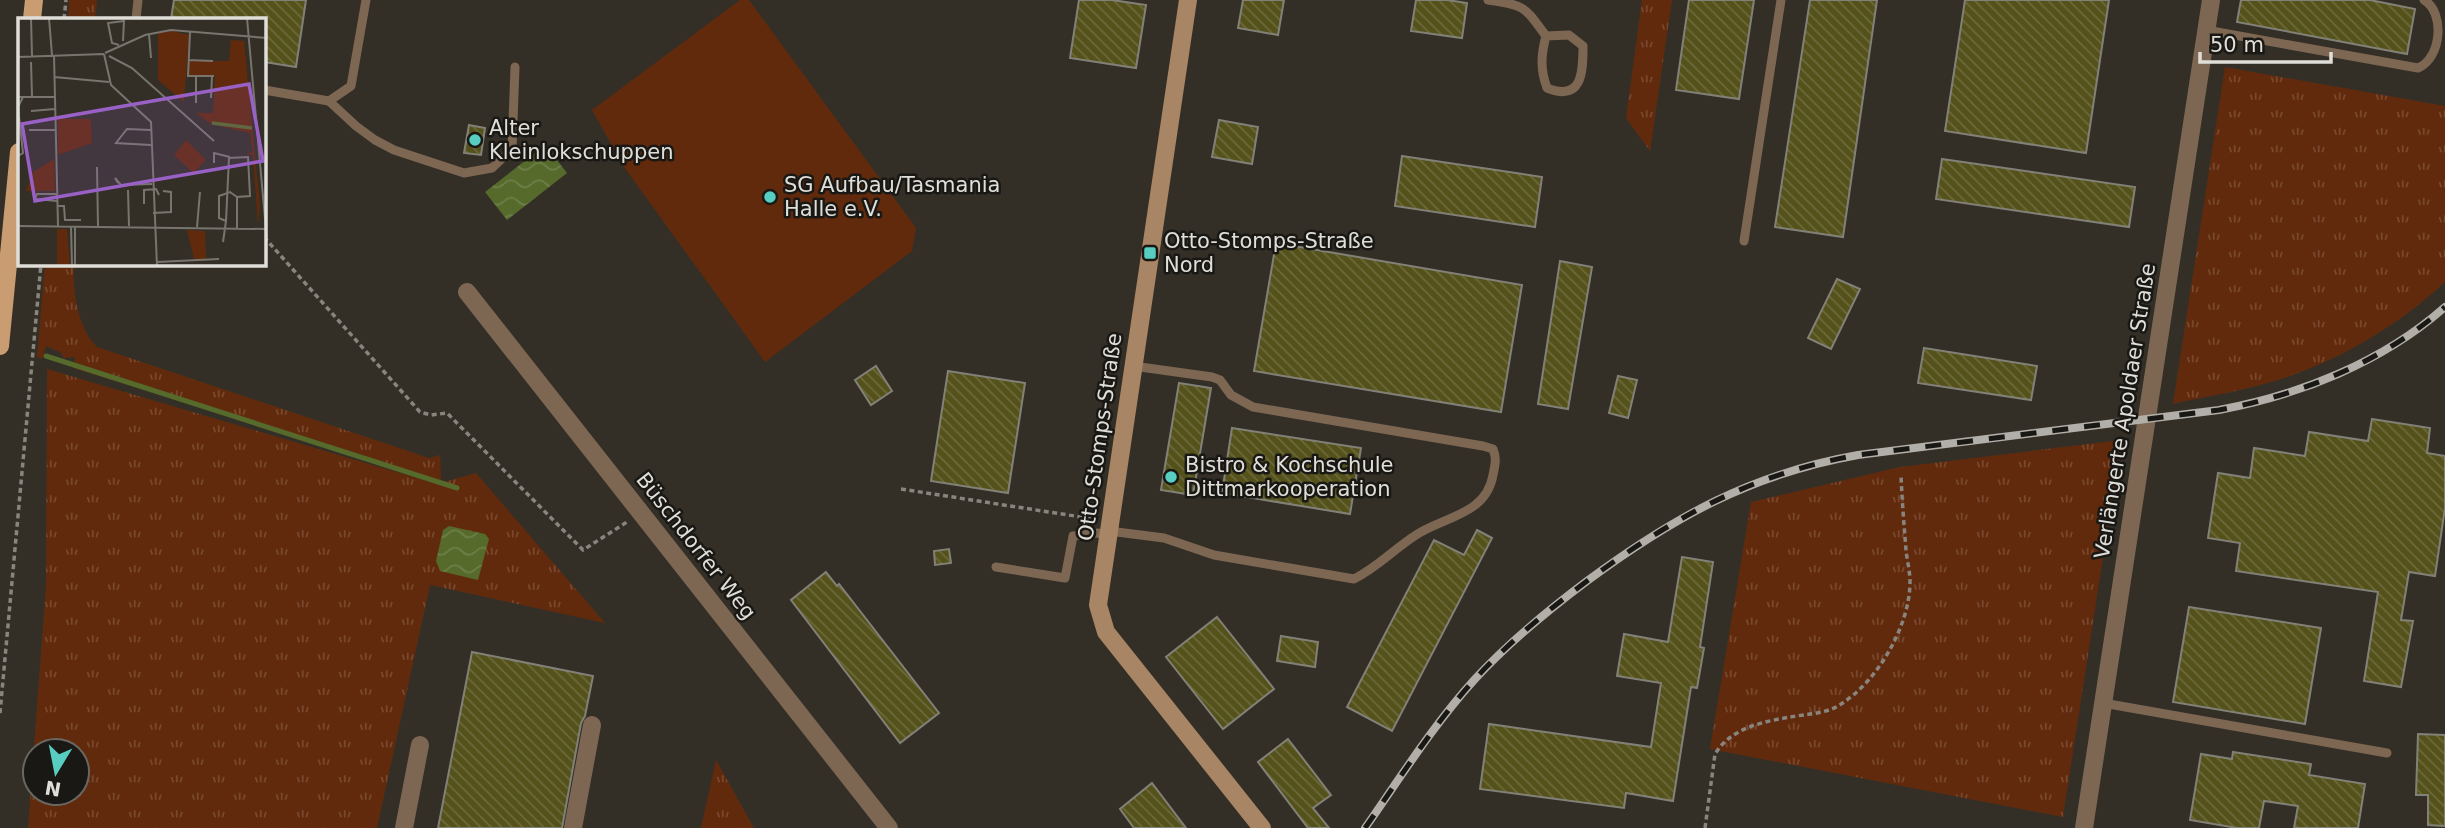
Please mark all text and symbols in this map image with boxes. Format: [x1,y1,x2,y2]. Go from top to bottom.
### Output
inset map [18,18,266,266]
scale bar [2200,21,2331,65]
text: 50 m [2210,33,2264,57]
place label: Alter Kleinlokschuppen [489,116,674,164]
marker: Alter Kleinlokschuppen [467,132,483,148]
place label: SG Aufbau/Tasmania Halle e.V. [784,173,1000,221]
marker: SG Aufbau/Tasmania Halle e.V. [762,189,778,205]
place label: Otto-Stomps-Straße Nord [1164,229,1374,277]
marker: Otto-Stomps-Straße Nord [1142,245,1158,261]
street label: Verlängerte Apoldaer Straße [2090,261,2160,561]
street label: Otto-Stomps-Straße [1074,331,1126,543]
place label: Bistro & Kochschule Dittmarkooperation [1185,453,1393,501]
street label: Büschdorfer Weg [631,468,761,624]
marker: Bistro & Kochschule Dittmarkooperation [1163,469,1179,485]
north arrow [21,737,91,807]
text: N [43,777,63,801]

